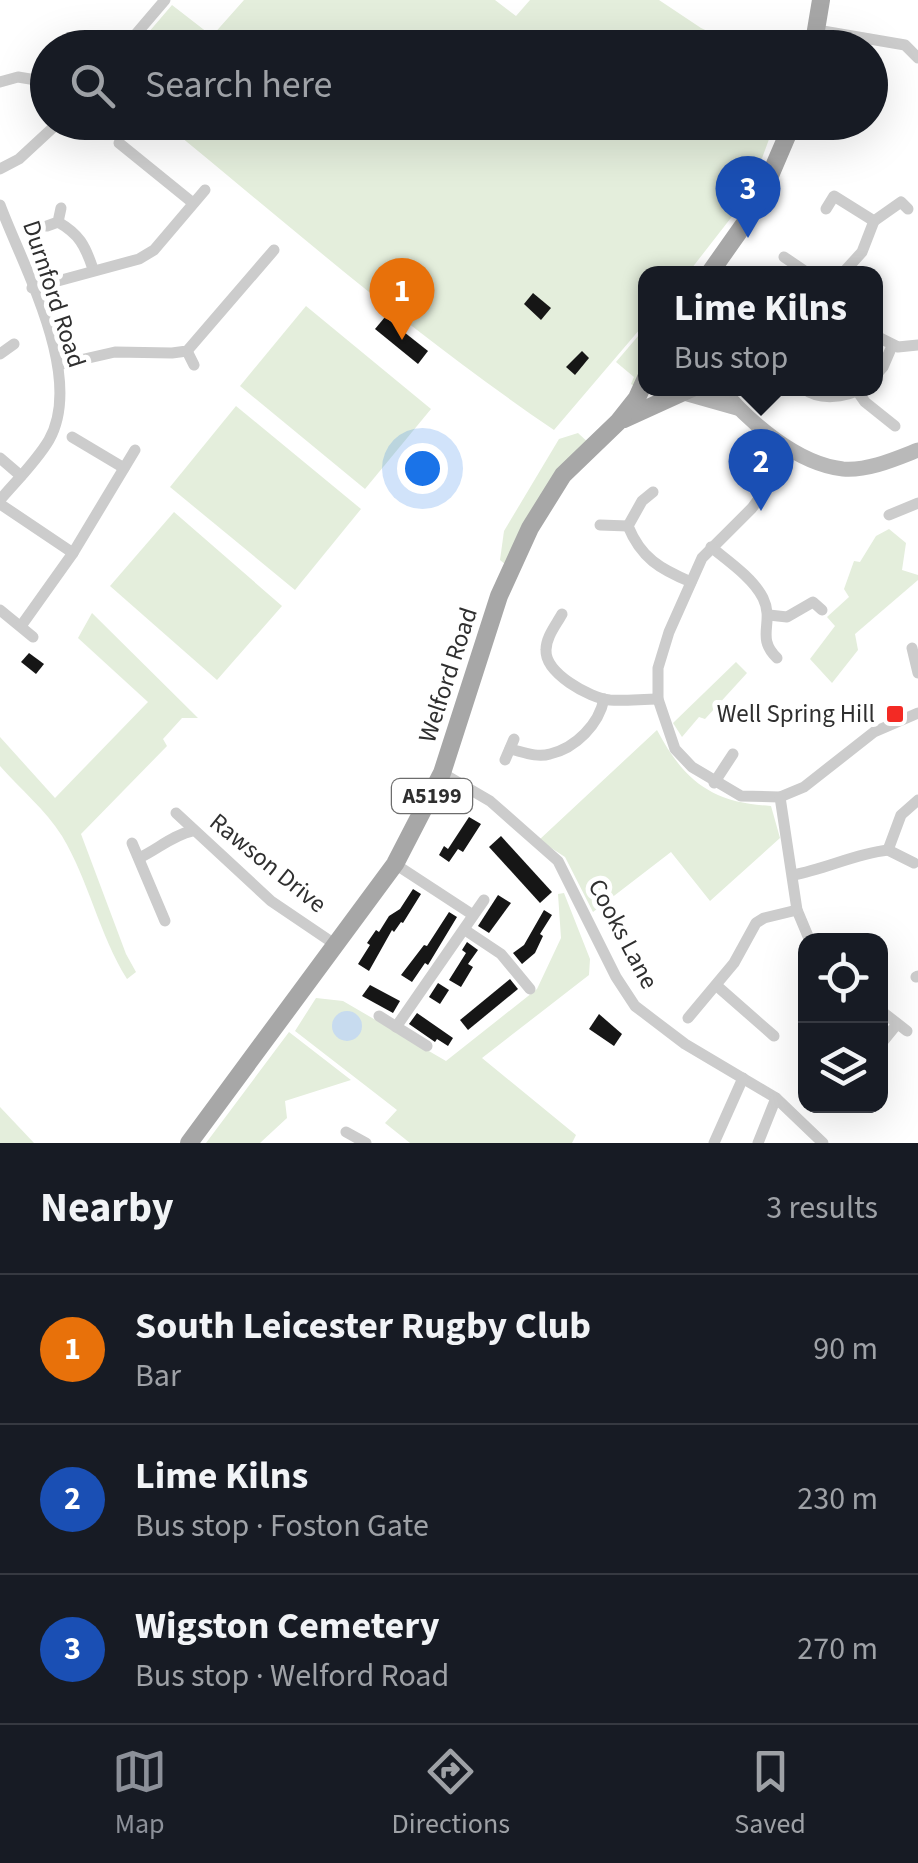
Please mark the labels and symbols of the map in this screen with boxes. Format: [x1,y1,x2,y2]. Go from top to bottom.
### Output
pin: 3 [716,156,780,238]
street label: Durnford Road [13,216,95,372]
pin: 1 [370,258,434,340]
pin: 2 [728,428,794,511]
your location [397,443,448,494]
street label: Welford Road [409,603,487,747]
place label: Well Spring Hill [717,696,875,732]
marker: Well Spring Hill [884,703,906,725]
road number: A5199 [392,779,472,813]
street label: Rawson Drive [202,804,334,922]
street label: Cooks Lane [579,873,667,995]

